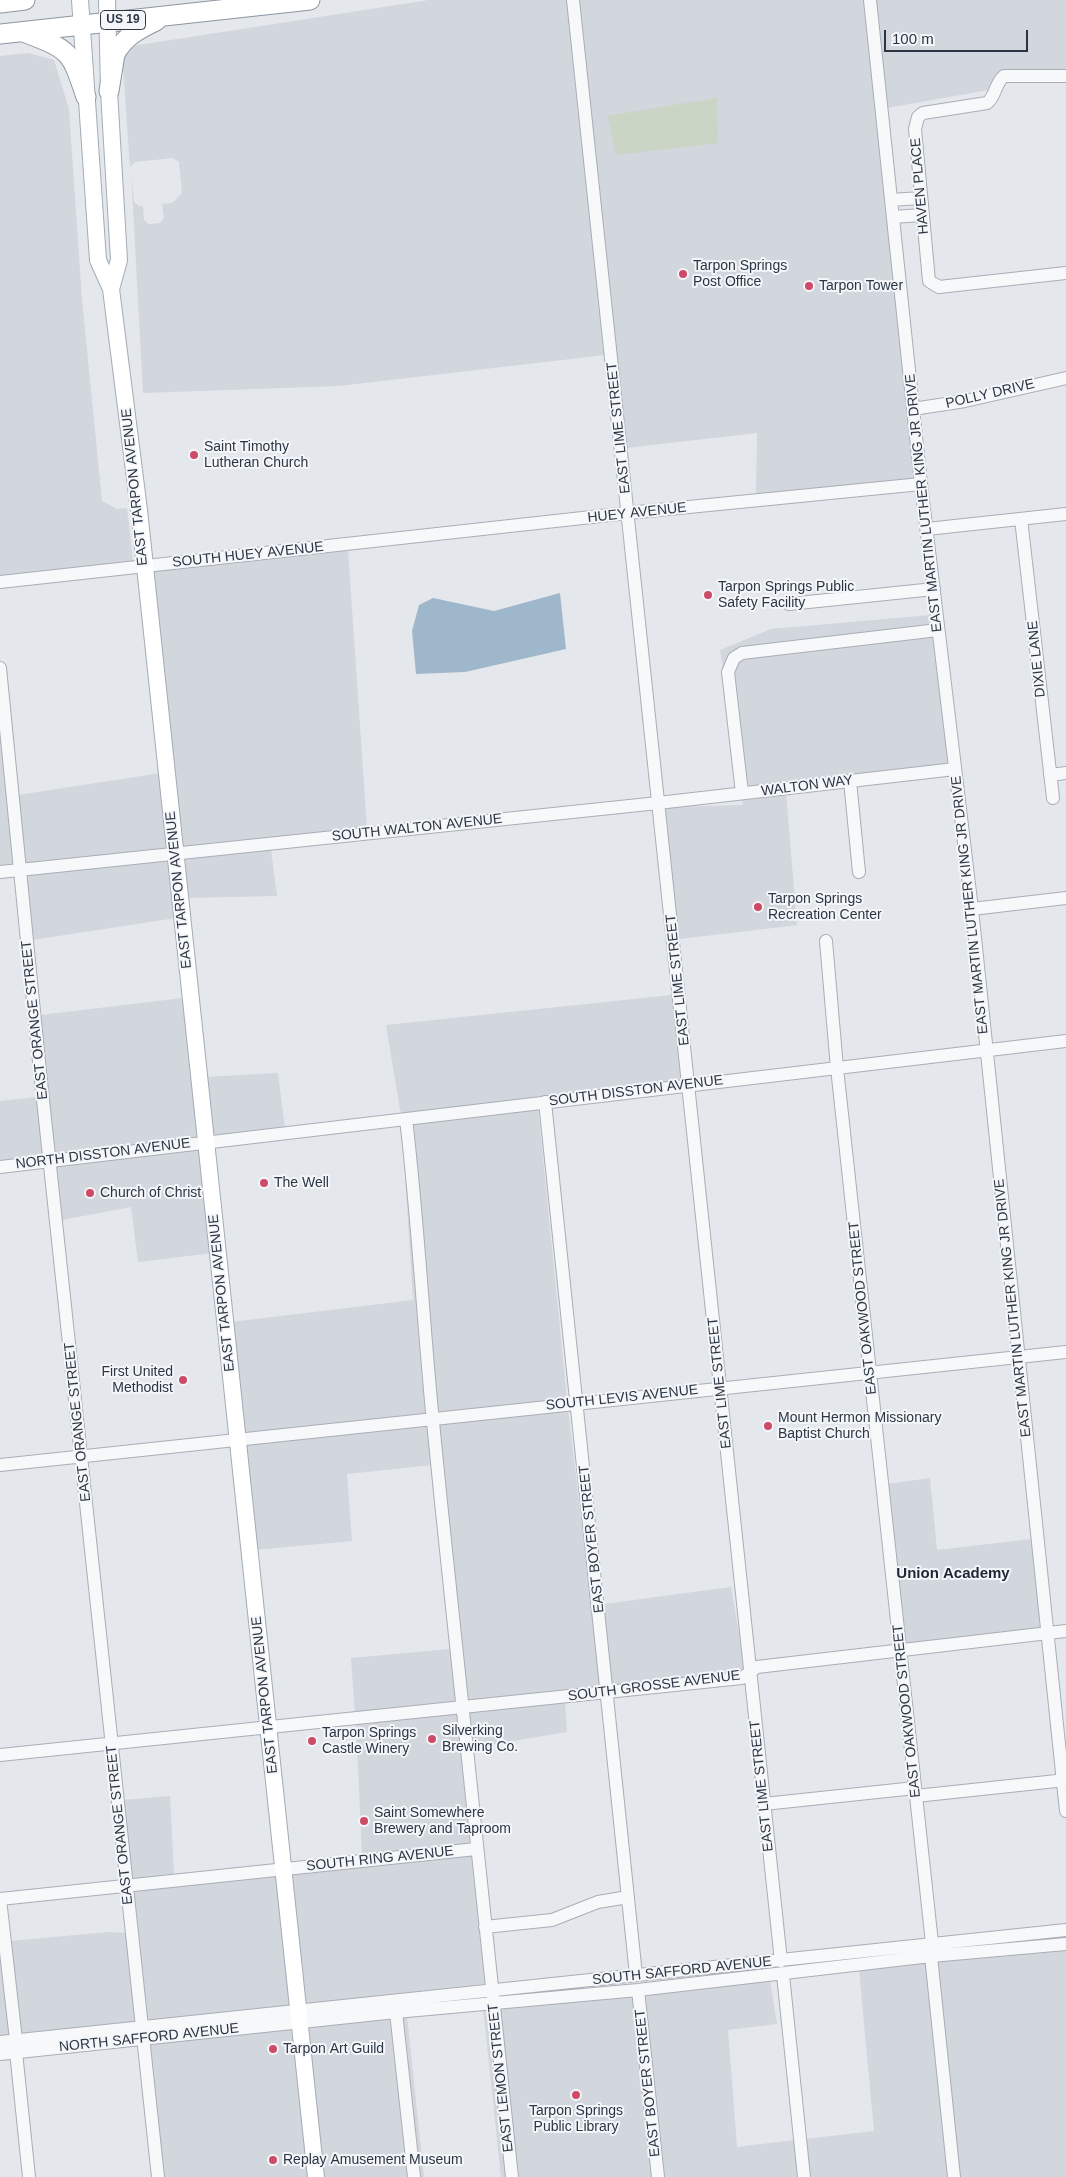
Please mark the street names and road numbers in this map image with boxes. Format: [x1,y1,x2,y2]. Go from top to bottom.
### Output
road number: US 19 [100,10,146,30]
street label: HAVEN PLACE [907,137,933,235]
street label: EAST LIME STREET [604,361,634,495]
street label: EAST MARTIN LUTHER KING JR DRIVE [902,373,946,633]
street label: POLLY DRIVE [944,376,1036,412]
street label: EAST TARPON AVENUE [118,407,152,567]
street label: HUEY AVENUE [587,499,687,527]
street label: SOUTH HUEY AVENUE [171,539,325,571]
street label: DIXIE LANE [1025,620,1049,698]
street label: WALTON WAY [760,772,854,800]
street label: EAST MARTIN LUTHER KING JR DRIVE [948,775,992,1035]
street label: EAST TARPON AVENUE [162,810,196,970]
street label: SOUTH WALTON AVENUE [331,811,503,845]
street label: EAST LIME STREET [663,913,693,1047]
street label: EAST ORANGE STREET [18,939,52,1101]
street label: SOUTH DISSTON AVENUE [548,1072,724,1110]
street label: NORTH DISSTON AVENUE [15,1135,191,1173]
street label: EAST MARTIN LUTHER KING JR DRIVE [991,1178,1035,1438]
street label: EAST TARPON AVENUE [205,1213,239,1373]
street label: EAST OAKWOOD STREET [846,1220,880,1396]
street label: EAST LIME STREET [705,1316,735,1450]
street label: EAST ORANGE STREET [61,1341,95,1503]
street label: SOUTH LEVIS AVENUE [545,1382,699,1414]
street label: EAST BOYER STREET [576,1464,608,1614]
street label: EAST TARPON AVENUE [248,1615,282,1775]
street label: EAST OAKWOOD STREET [890,1623,924,1799]
street label: SOUTH GROSSE AVENUE [567,1667,741,1705]
street label: EAST LIME STREET [747,1719,777,1853]
street label: EAST ORANGE STREET [103,1744,137,1906]
street label: SOUTH RING AVENUE [305,1843,455,1875]
street label: SOUTH SAFFORD AVENUE [592,1953,772,1989]
street label: EAST LEMON STREET [485,2003,517,2153]
street label: EAST BOYER STREET [632,2008,664,2158]
street label: NORTH SAFFORD AVENUE [58,2020,240,2056]

